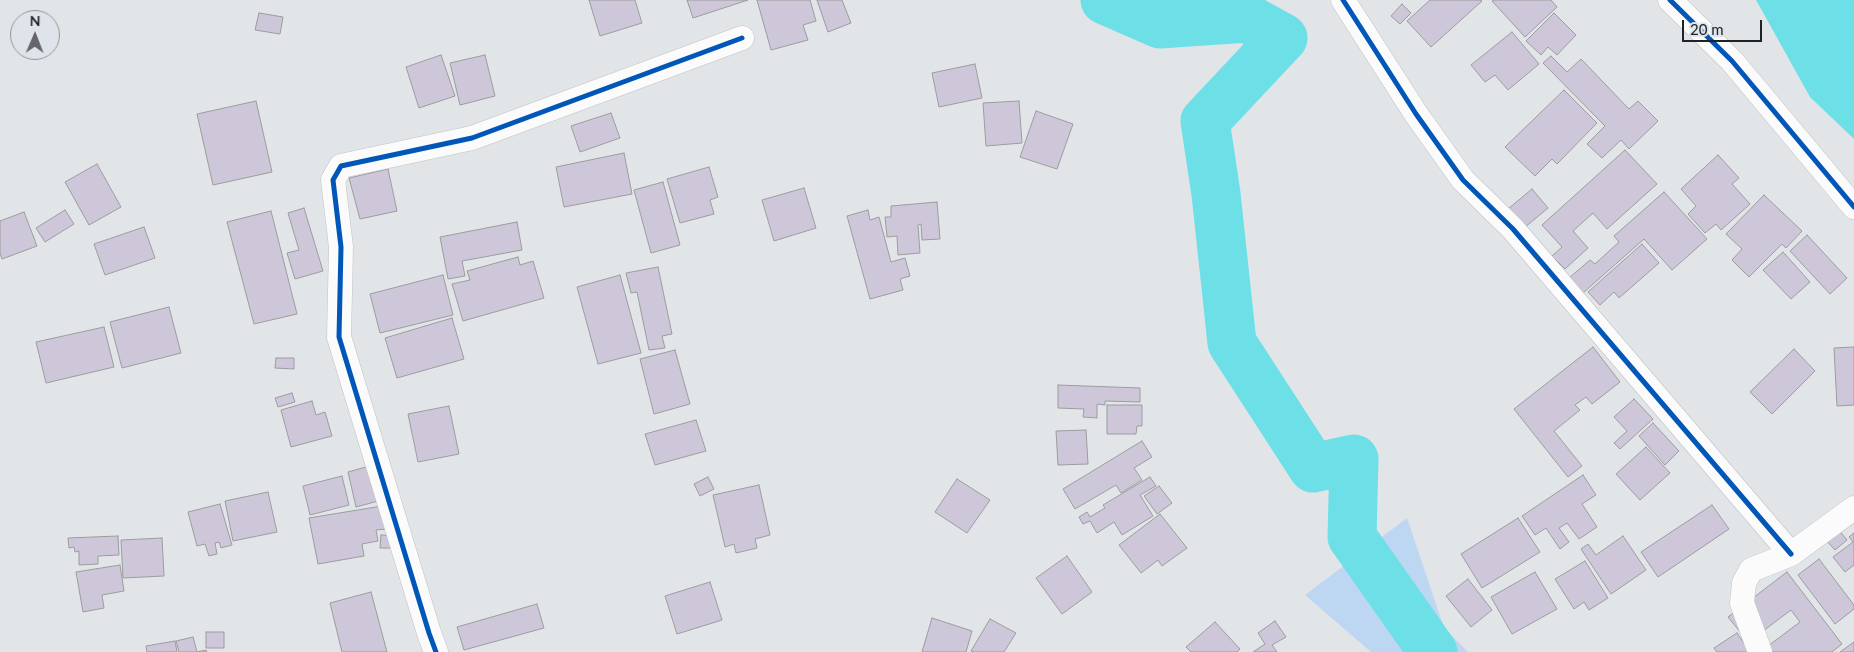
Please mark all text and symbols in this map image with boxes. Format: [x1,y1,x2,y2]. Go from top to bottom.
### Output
north arrow [10,10,60,60]
scale bar [1684,10,1764,42]
text: N [30,12,41,29]
text: 20 m [1690,20,1724,38]

